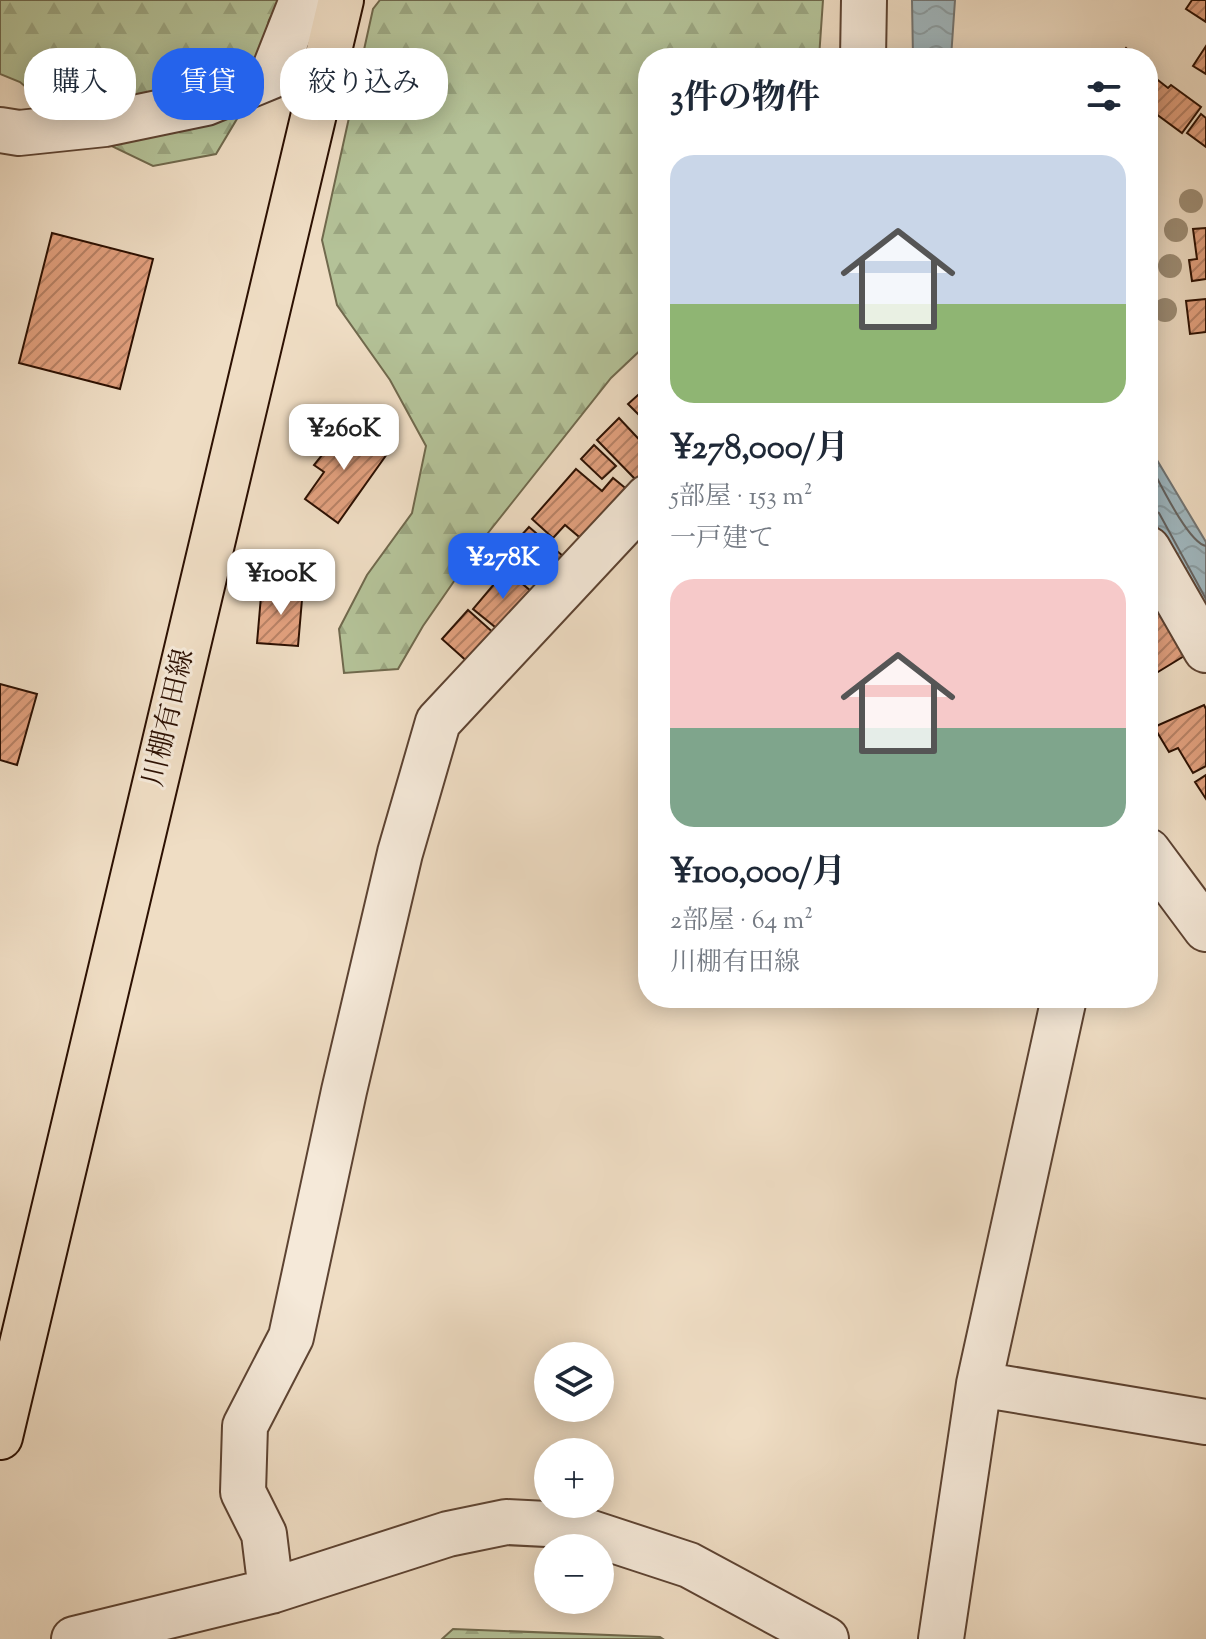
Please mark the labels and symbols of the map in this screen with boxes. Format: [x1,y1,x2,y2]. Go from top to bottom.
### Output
pin: ¥260K [288,404,400,472]
pin: ¥278K [447,533,559,601]
pin: ¥100K [225,549,337,617]
street label: 川棚有田線 [135,645,205,791]

